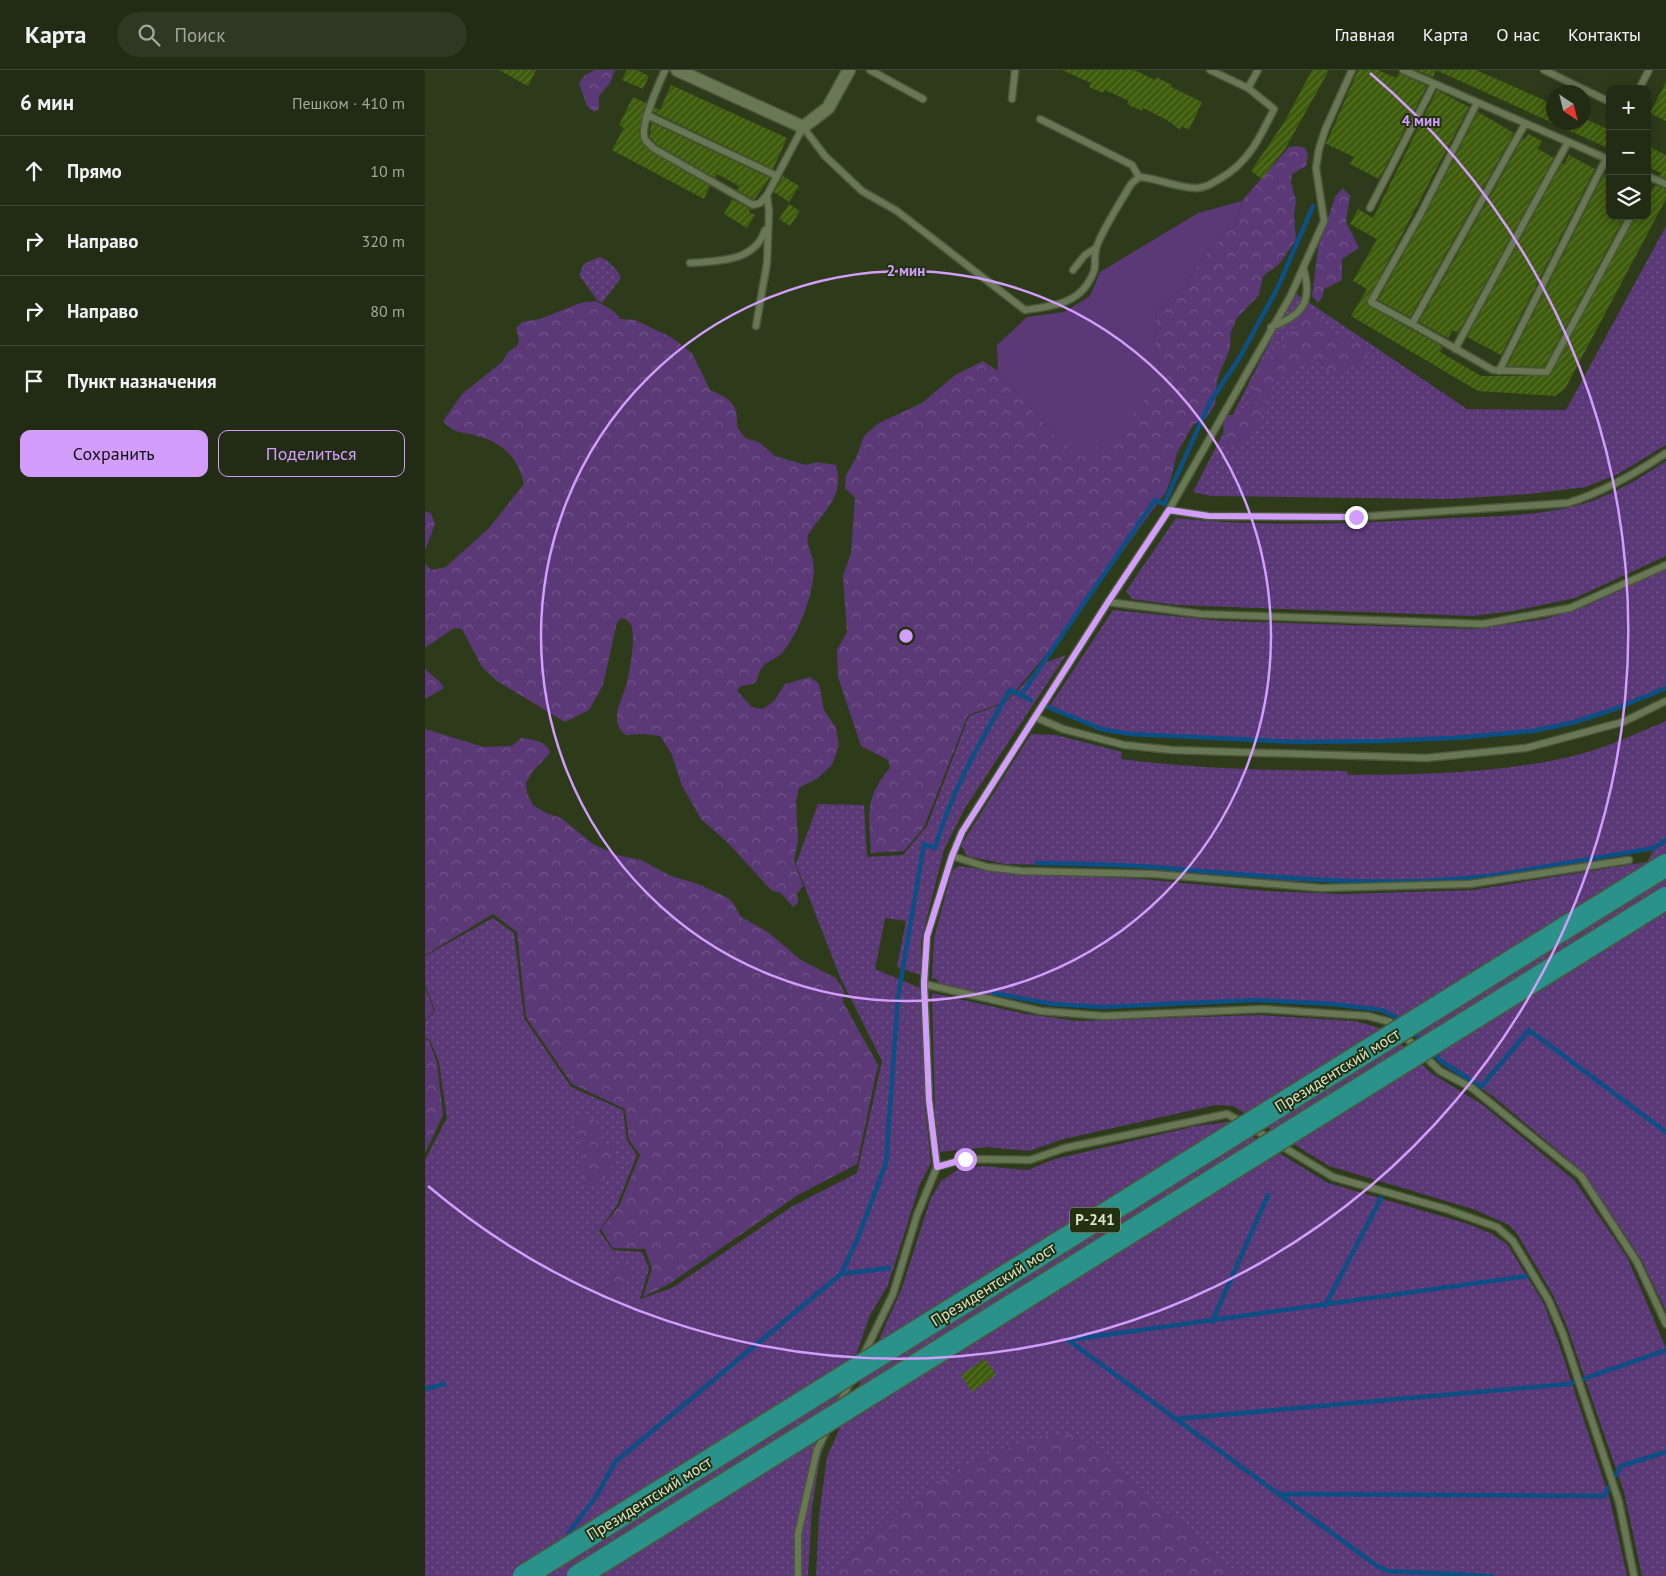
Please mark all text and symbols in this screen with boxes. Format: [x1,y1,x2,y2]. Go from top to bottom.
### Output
search box [117,12,467,57]
text: Карта [25,19,87,50]
icon: search [135,21,163,49]
text: Поиск [175,23,225,47]
text: Главная [1334,23,1395,46]
text: Карта [1423,23,1468,46]
text: О нас [1496,23,1540,46]
text: Контакты [1568,23,1641,46]
north arrow [1546,85,1591,130]
map controls [1606,85,1651,220]
button: + [1606,85,1651,130]
text: 6 мин [20,89,74,116]
text: Пешком · 410 m [292,93,405,113]
text: 4 мин [1402,111,1440,130]
button: − [1606,130,1651,175]
icon: ahead [20,157,48,185]
text: Прямо [67,159,122,183]
text: 10 m [370,161,405,181]
button: layers [1606,175,1651,220]
icon: right [20,227,48,255]
text: Направо [67,229,138,253]
text: 320 m [362,231,405,251]
text: 2 мин [887,261,925,280]
icon: right [20,297,48,325]
text: Направо [67,299,138,323]
text: 80 m [370,301,405,321]
icon: arrive [20,367,48,395]
text: Пункт назначения [67,369,217,393]
button: Сохранить [20,430,208,477]
button: Поделиться [218,430,405,477]
route end [1345,506,1368,529]
centre of rings [897,627,915,645]
street label: Президентский мост [1271,1023,1404,1117]
route start [954,1148,977,1171]
road number: Р-241 [1070,1208,1120,1232]
street label: Президентский мост [927,1237,1060,1331]
street label: Президентский мост [583,1451,716,1545]

